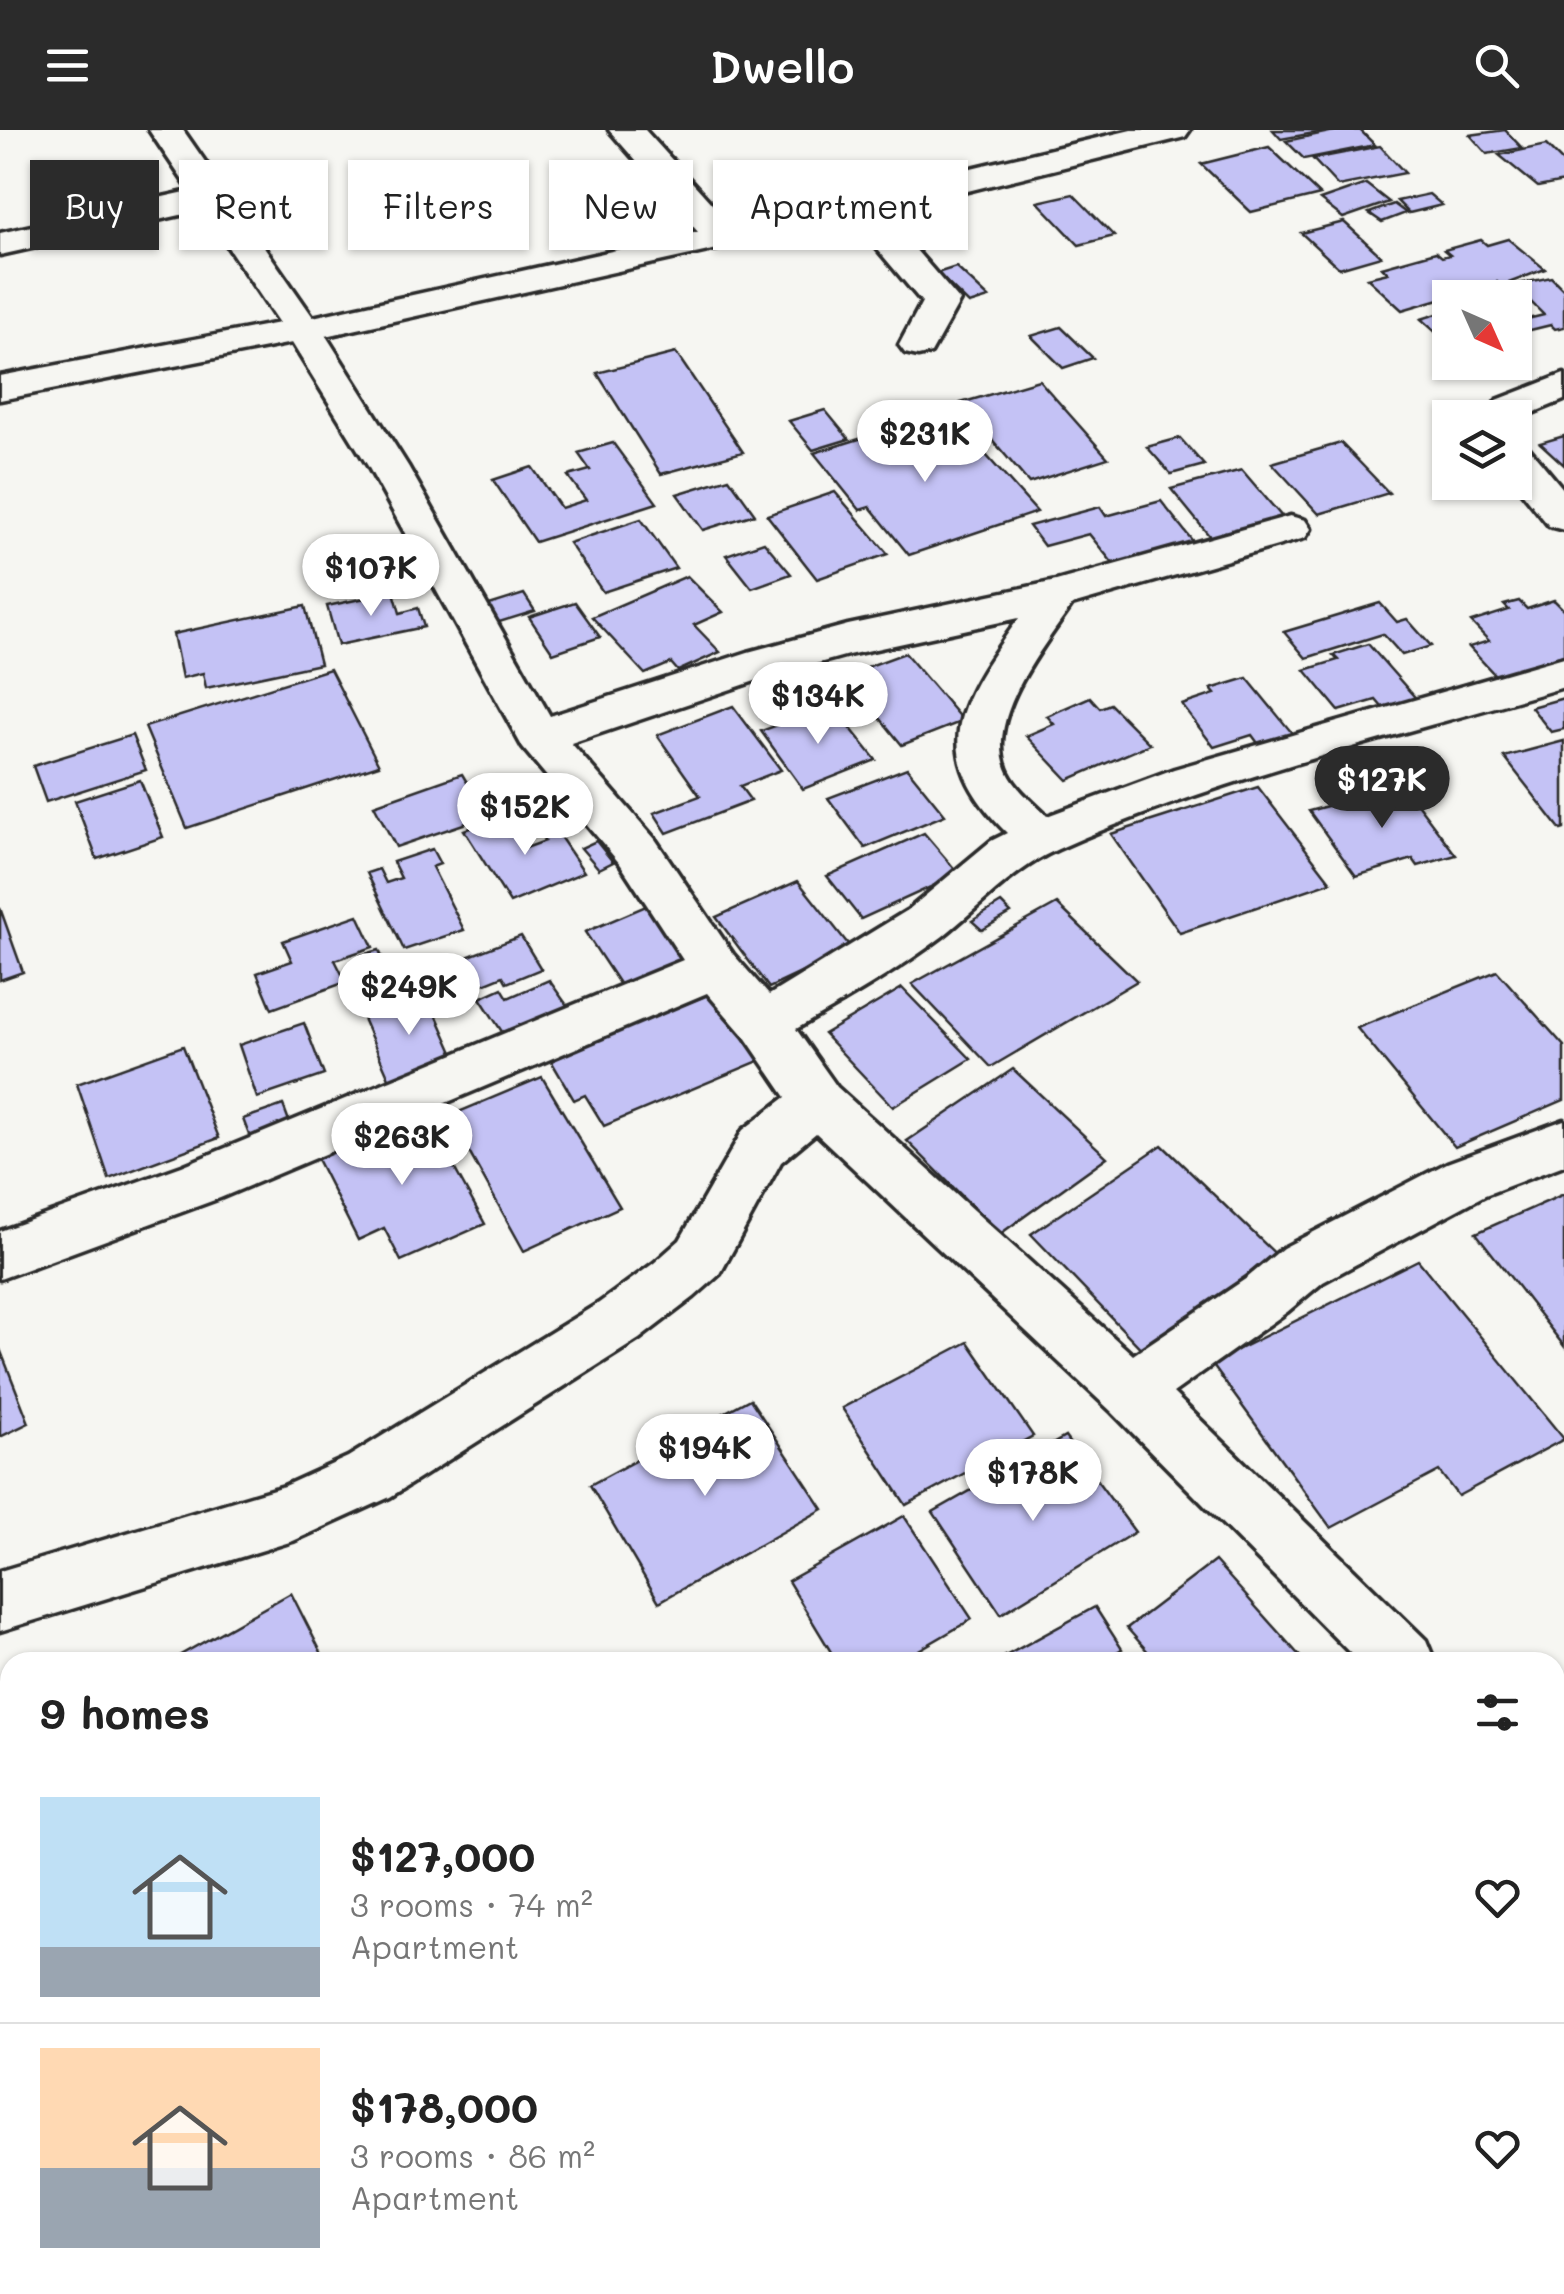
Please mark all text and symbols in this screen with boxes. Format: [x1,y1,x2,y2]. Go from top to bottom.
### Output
text: Dwello [710,36,854,94]
icon: menu [40,38,95,93]
icon: search [1469,38,1524,93]
chip: Buy [30,160,159,250]
chip: Rent [179,160,328,250]
chip: Filters [348,160,529,250]
chip: New [549,160,693,250]
chip: Apartment [713,160,968,250]
north arrow [1432,280,1532,380]
map controls [1432,280,1532,500]
pin: $231K [855,400,995,485]
button: layers [1432,400,1532,500]
text: $231K [879,411,971,453]
pin: $107K [301,534,441,619]
text: $107K [324,545,418,587]
pin: $134K [748,662,888,747]
text: $134K [771,673,865,715]
pin: $127K [1312,746,1452,831]
text: $127K [1337,757,1427,799]
pin: $152K [455,773,595,858]
text: $152K [479,784,571,826]
pin: $249K [339,953,479,1038]
text: $249K [360,964,458,1006]
pin: $263K [332,1103,472,1188]
text: $263K [353,1114,451,1156]
pin: $194K [635,1414,775,1499]
text: $194K [658,1425,752,1467]
pin: $178K [963,1439,1103,1524]
text: $178K [987,1450,1079,1492]
text: 9 homes [40,1685,210,1740]
icon: filters [1470,1685,1525,1740]
text: $127,000 [350,1828,535,1883]
icon: home [120,1837,240,1957]
icon: heart [1470,1870,1525,1925]
text: 3 rooms · 74 m² [350,1883,593,1925]
text: Apartment [350,1925,519,1967]
text: $178,000 [350,2079,538,2134]
icon: home [120,2088,240,2208]
icon: heart [1470,2121,1525,2176]
text: 3 rooms · 86 m² [350,2134,595,2176]
text: Apartment [350,2176,519,2218]

